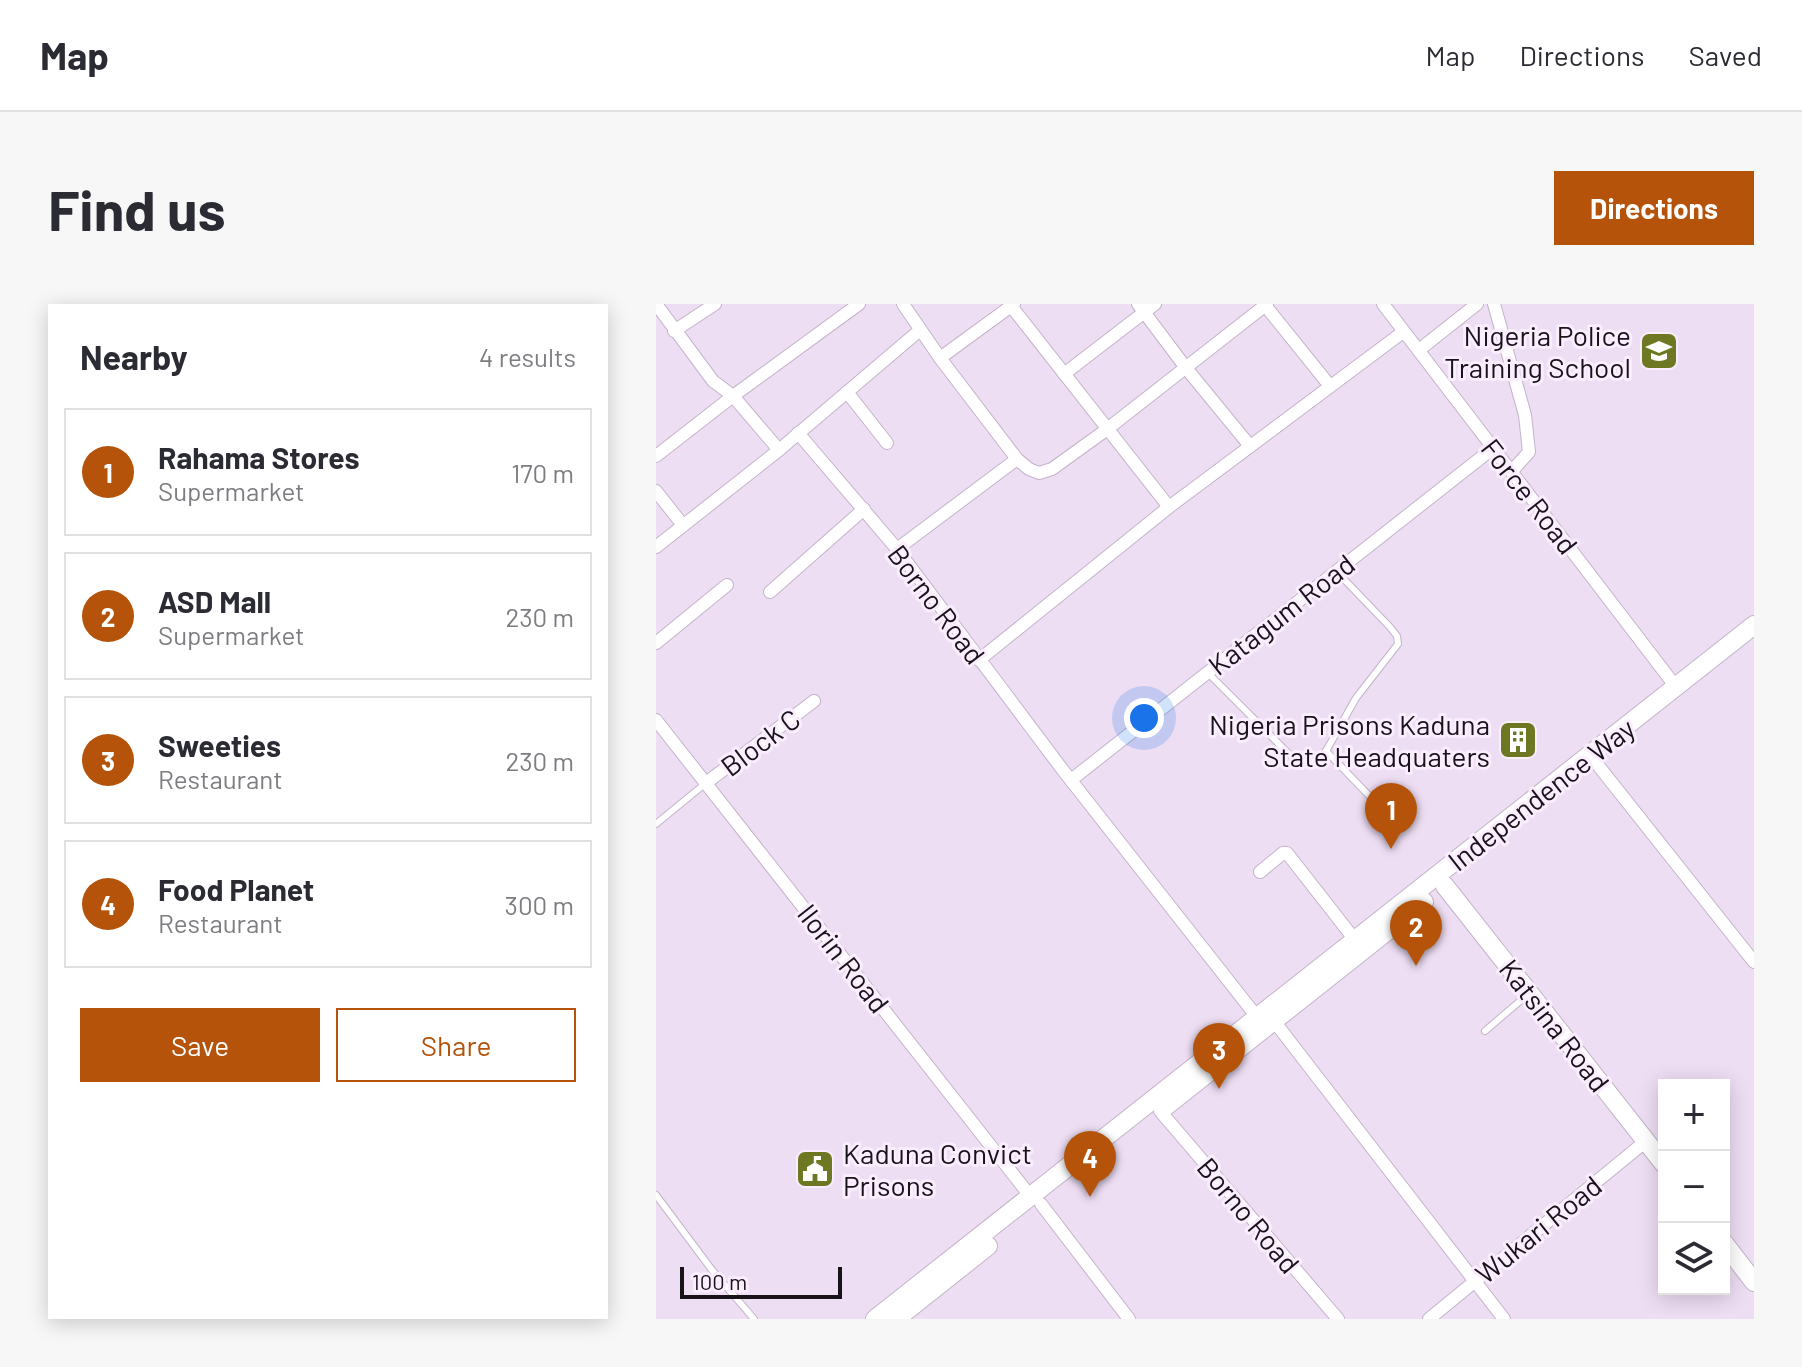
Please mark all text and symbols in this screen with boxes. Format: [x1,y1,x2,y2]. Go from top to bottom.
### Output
text: Map [40,32,109,78]
text: Map [1426,38,1475,72]
text: Directions [1519,38,1645,72]
text: Saved [1689,38,1762,72]
button: Directions [1554,171,1754,245]
text: Find us [48,175,226,242]
place label: Nigeria Police Training School [1444,318,1631,384]
school or university icon: Nigeria Police Training School [1638,330,1680,372]
text: Nearby [80,336,188,377]
text: 4 results [479,341,576,372]
street label: Force Road [1474,432,1586,560]
text: Rahama Stores [158,439,359,475]
text: 1 [103,457,113,488]
text: 170 m [511,457,574,488]
text: Supermarket [158,475,305,506]
street label: Borno Road [881,538,993,670]
street label: Katagum Road [1201,546,1361,682]
text: ASD Mall [158,583,271,619]
text: 2 [101,601,115,632]
text: 230 m [505,601,574,632]
text: Supermarket [158,619,305,650]
your location [1124,698,1164,738]
street label: Block C [714,701,806,783]
place label: Nigeria Prisons Kaduna State Headquaters [1209,707,1490,773]
street label: Independence Way [1441,710,1641,878]
building icon: Nigeria Prisons Kaduna State Headquaters [1497,719,1539,761]
text: Sweeties [158,727,281,763]
text: 3 [101,745,115,776]
text: 230 m [505,745,574,776]
text: Restaurant [158,763,283,794]
pin: 1 [1365,783,1417,849]
text: Food Planet [158,871,314,907]
text: 4 [100,889,116,920]
text: 300 m [505,889,574,920]
street label: Ilorin Road [791,897,897,1019]
pin: 2 [1390,900,1442,966]
text: Restaurant [158,907,283,938]
street label: Katsina Road [1493,952,1617,1098]
button: Save [80,1008,320,1082]
button: Share [336,1008,576,1082]
pin: 3 [1193,1023,1245,1089]
map controls [1658,1079,1730,1295]
button: + [1658,1079,1730,1151]
pin: 4 [1064,1131,1116,1197]
place label: Kaduna Convict Prisons [843,1136,1032,1202]
public building icon: Kaduna Convict Prisons [794,1148,836,1190]
street label: Borno Road [1191,1150,1307,1280]
button: − [1658,1151,1730,1223]
street label: Wukari Road [1468,1168,1608,1290]
button: layers [1658,1223,1730,1295]
scale bar [680,1263,842,1299]
text: 100 m [692,1268,747,1294]

